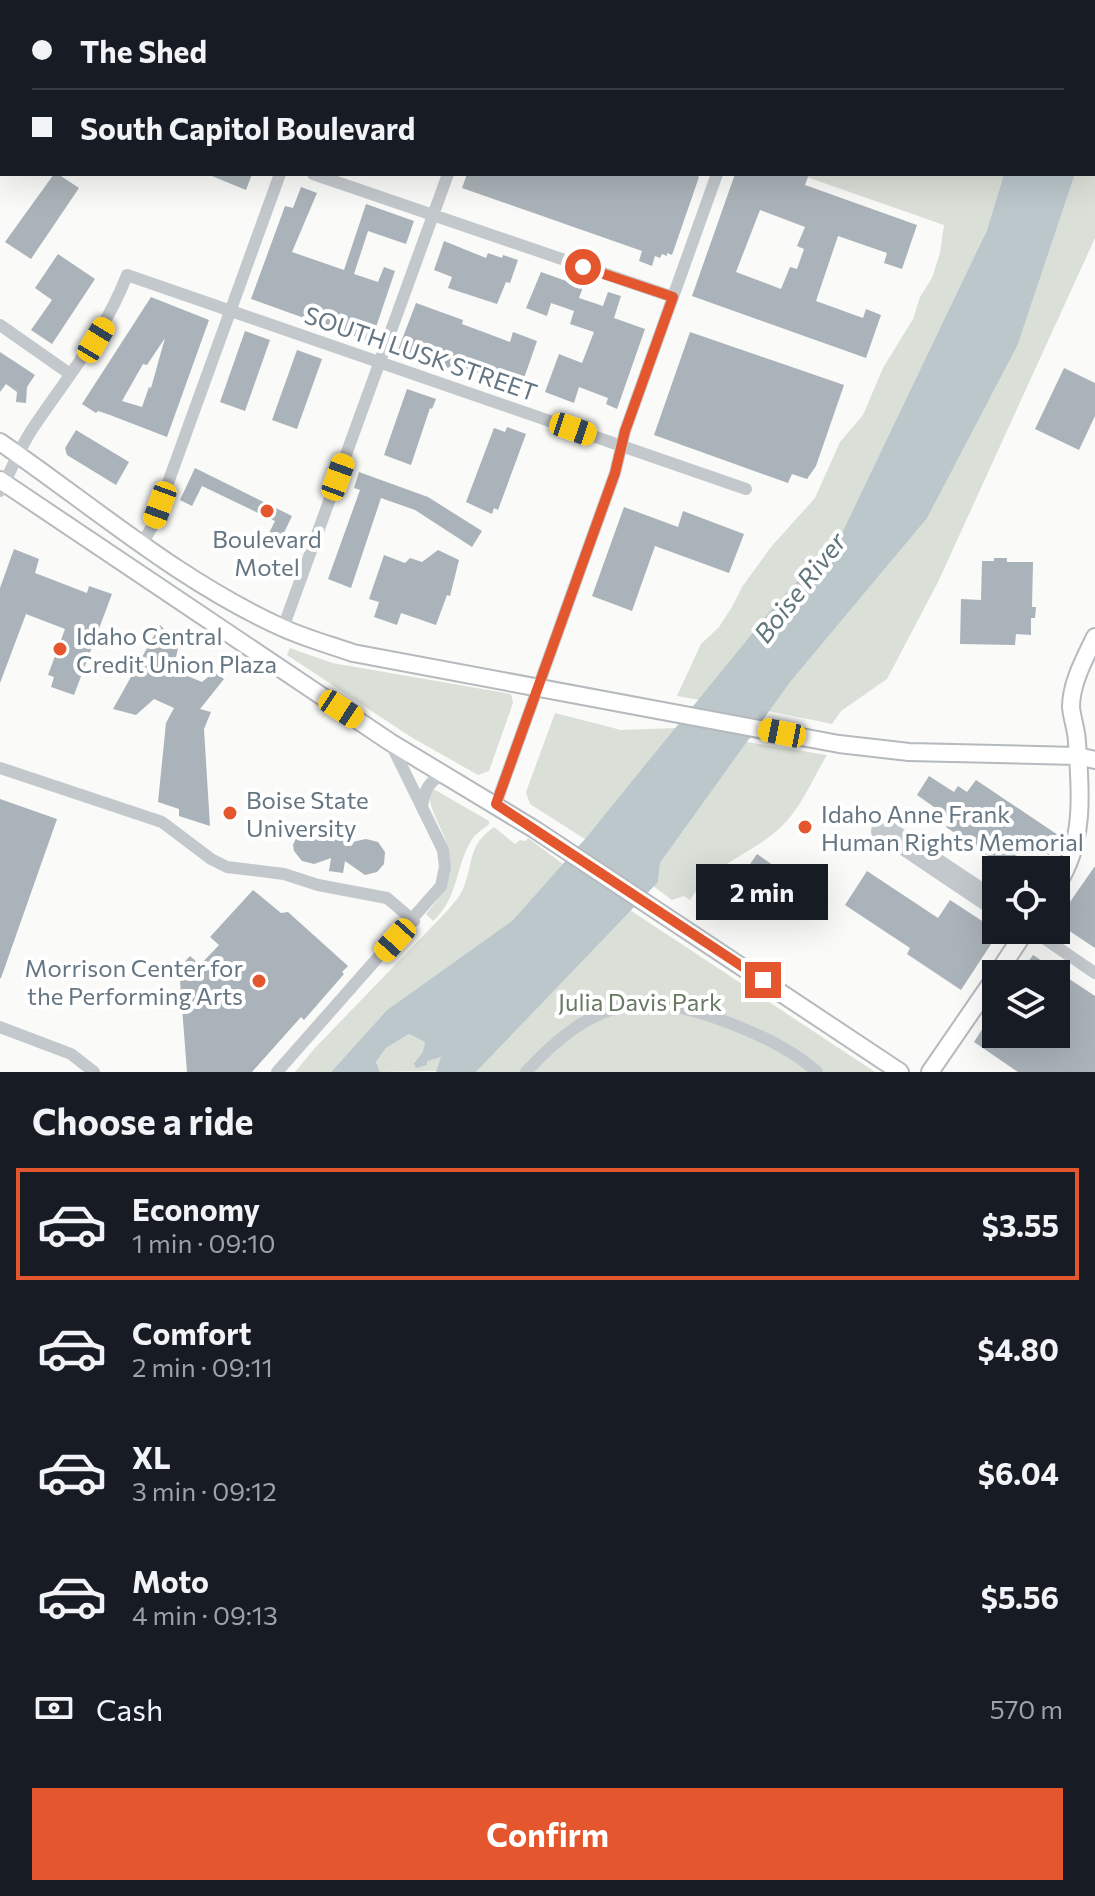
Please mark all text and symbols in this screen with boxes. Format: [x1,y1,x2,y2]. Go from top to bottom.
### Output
text: The Shed [80,32,207,69]
text: South Capitol Boulevard [80,109,415,146]
route start [565,249,601,285]
street label: SOUTH LUSK STREET [301,300,541,406]
car [73,313,119,367]
car [546,410,600,448]
car [319,450,357,504]
car [141,478,179,532]
marker: Boulevard Motel [258,502,276,520]
place label: Boulevard Motel [212,524,322,581]
water label: Boise River [747,525,852,648]
place label: Idaho Central Credit Union Plaza [76,621,277,678]
marker: Idaho Central Credit Union Plaza [51,640,69,658]
car [314,686,368,732]
car [756,717,808,749]
place label: Boise State University [246,785,369,842]
place label: Idaho Anne Frank Human Rights Memorial [821,799,1084,856]
marker: Boise State University [221,804,239,822]
marker: Idaho Anne Frank Human Rights Memorial [796,818,814,836]
map controls [982,856,1070,1048]
button: locate [982,856,1070,944]
callout: 2 min [697,864,829,920]
text: 2 min [730,876,794,907]
car [370,914,420,966]
place label: Morrison Center for the Performing Arts [25,953,243,1010]
button: layers [982,960,1070,1048]
route end [745,962,781,998]
marker: Morrison Center for the Performing Arts [250,972,268,990]
park label: Julia Davis Park [558,987,722,1016]
text: Choose a ride [32,1098,253,1142]
icon: car [36,1188,108,1260]
text: Economy [132,1190,260,1227]
text: $3.55 [982,1206,1059,1243]
text: 1 min · 09:10 [132,1227,275,1258]
icon: car [36,1312,108,1384]
text: Comfort [132,1314,251,1351]
text: $4.80 [977,1330,1059,1367]
text: 2 min · 09:11 [132,1351,273,1382]
icon: car [36,1436,108,1508]
text: XL [132,1438,171,1475]
text: $6.04 [978,1454,1059,1491]
text: 3 min · 09:12 [132,1475,277,1506]
icon: car [36,1560,108,1632]
text: Moto [132,1562,209,1599]
text: $5.56 [981,1578,1059,1615]
text: 4 min · 09:13 [132,1599,278,1630]
icon: cash [32,1686,76,1730]
text: Cash [96,1690,163,1727]
text: 570 m [990,1693,1063,1724]
button: Confirm [32,1788,1063,1880]

